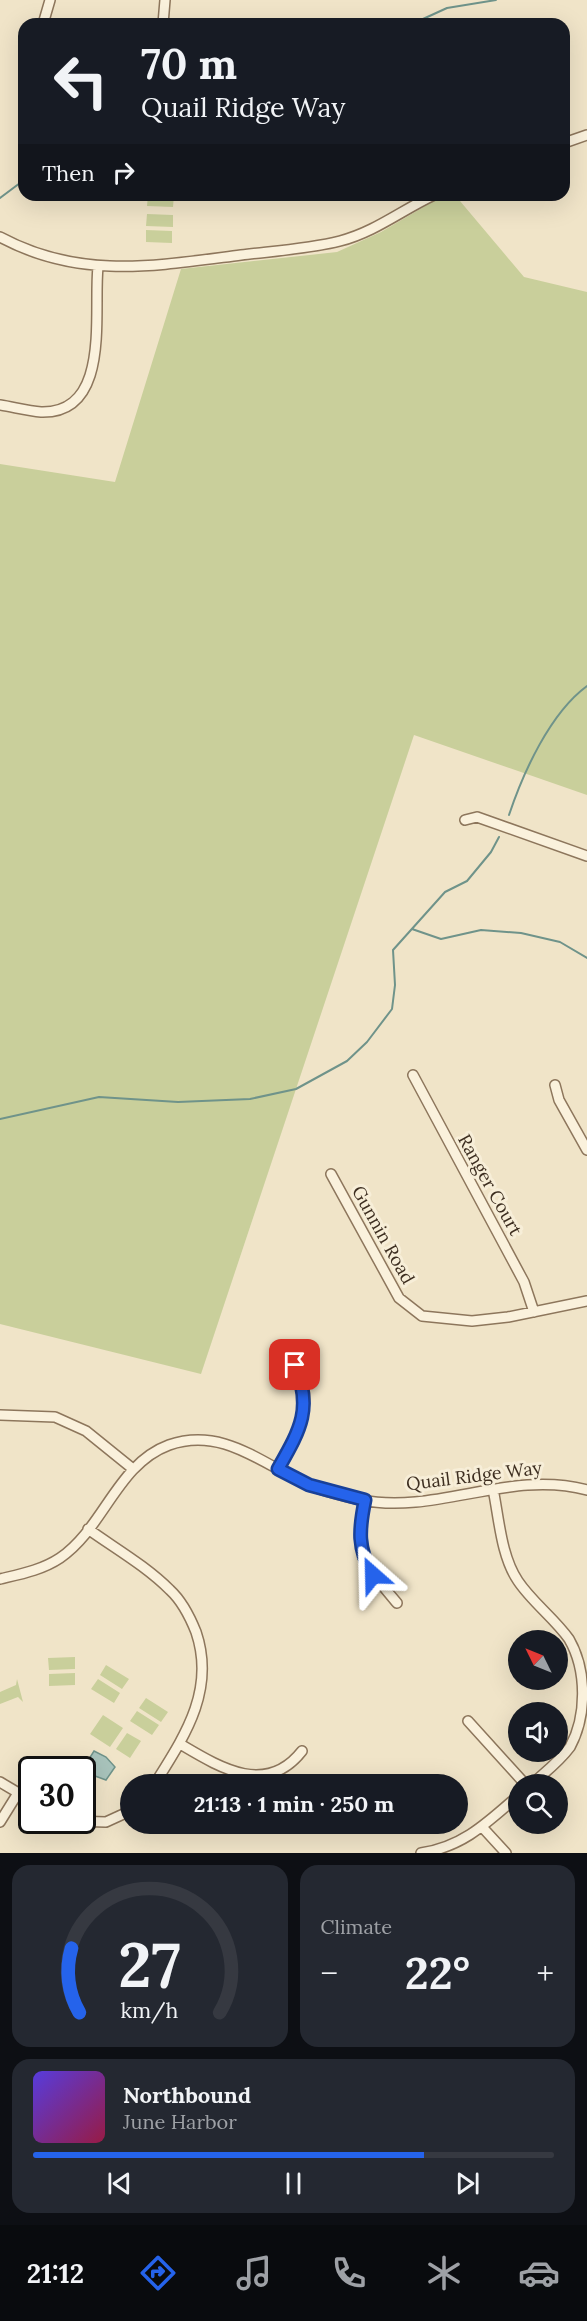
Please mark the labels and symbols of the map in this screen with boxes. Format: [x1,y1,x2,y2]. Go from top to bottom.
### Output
street label: Ranger Court [453,1130,528,1240]
street label: Gunnin Road [347,1182,420,1288]
pin [269,1339,320,1390]
street label: Quail Ridge Way [405,1456,543,1495]
position arrow [341,1543,405,1607]
north arrow [508,1630,568,1690]
speed limit sign: 30 [18,1756,96,1834]

